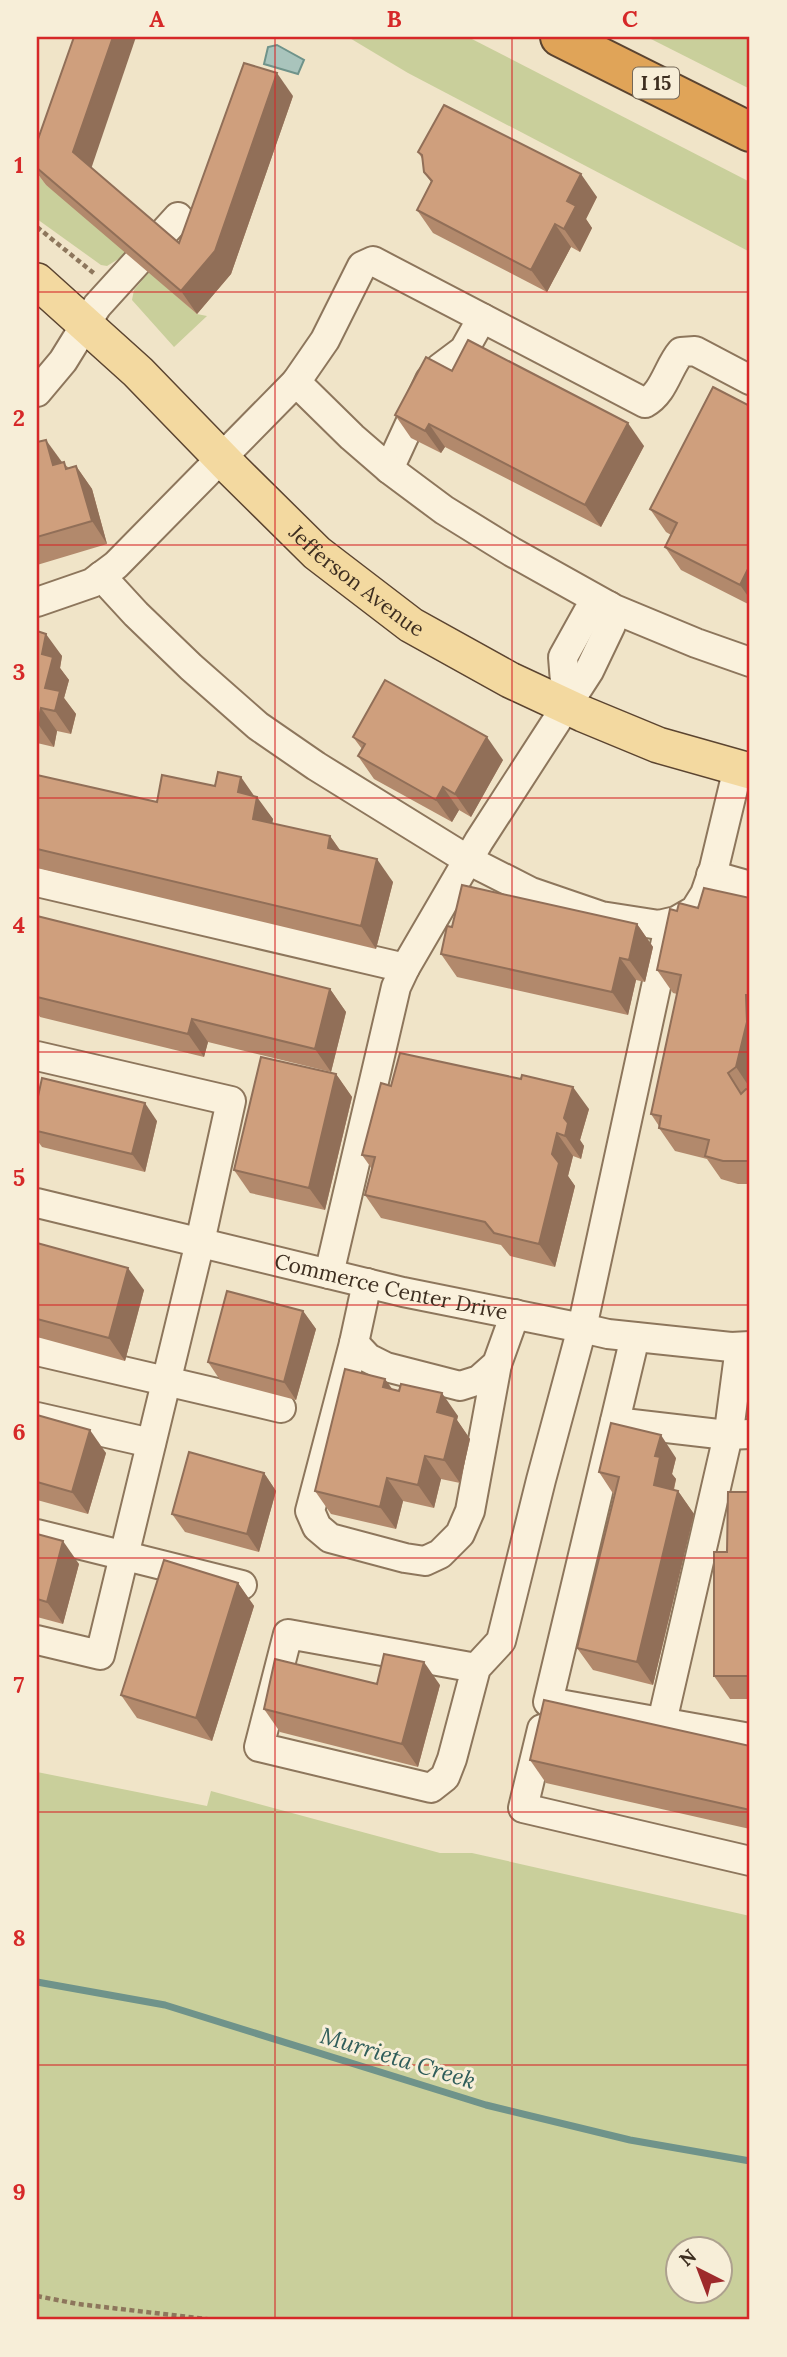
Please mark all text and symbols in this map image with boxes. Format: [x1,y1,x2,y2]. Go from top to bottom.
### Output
text: A [149,4,165,33]
text: B [386,4,402,33]
text: C [622,4,638,33]
road number: I 15 [633,68,679,99]
text: 1 [14,150,24,179]
text: 2 [13,403,25,432]
street label: Jefferson Avenue [283,518,429,643]
text: 3 [13,657,25,686]
text: 4 [13,910,25,939]
text: 5 [13,1163,25,1192]
street label: Commerce Center Drive [272,1247,510,1326]
text: 6 [12,1417,26,1446]
text: 7 [14,1670,25,1699]
text: 8 [12,1923,26,1952]
water label: Murrieta Creek [317,2020,479,2095]
text: 9 [12,2177,26,2206]
north arrow [664,2234,734,2304]
text: N [674,2243,701,2271]

